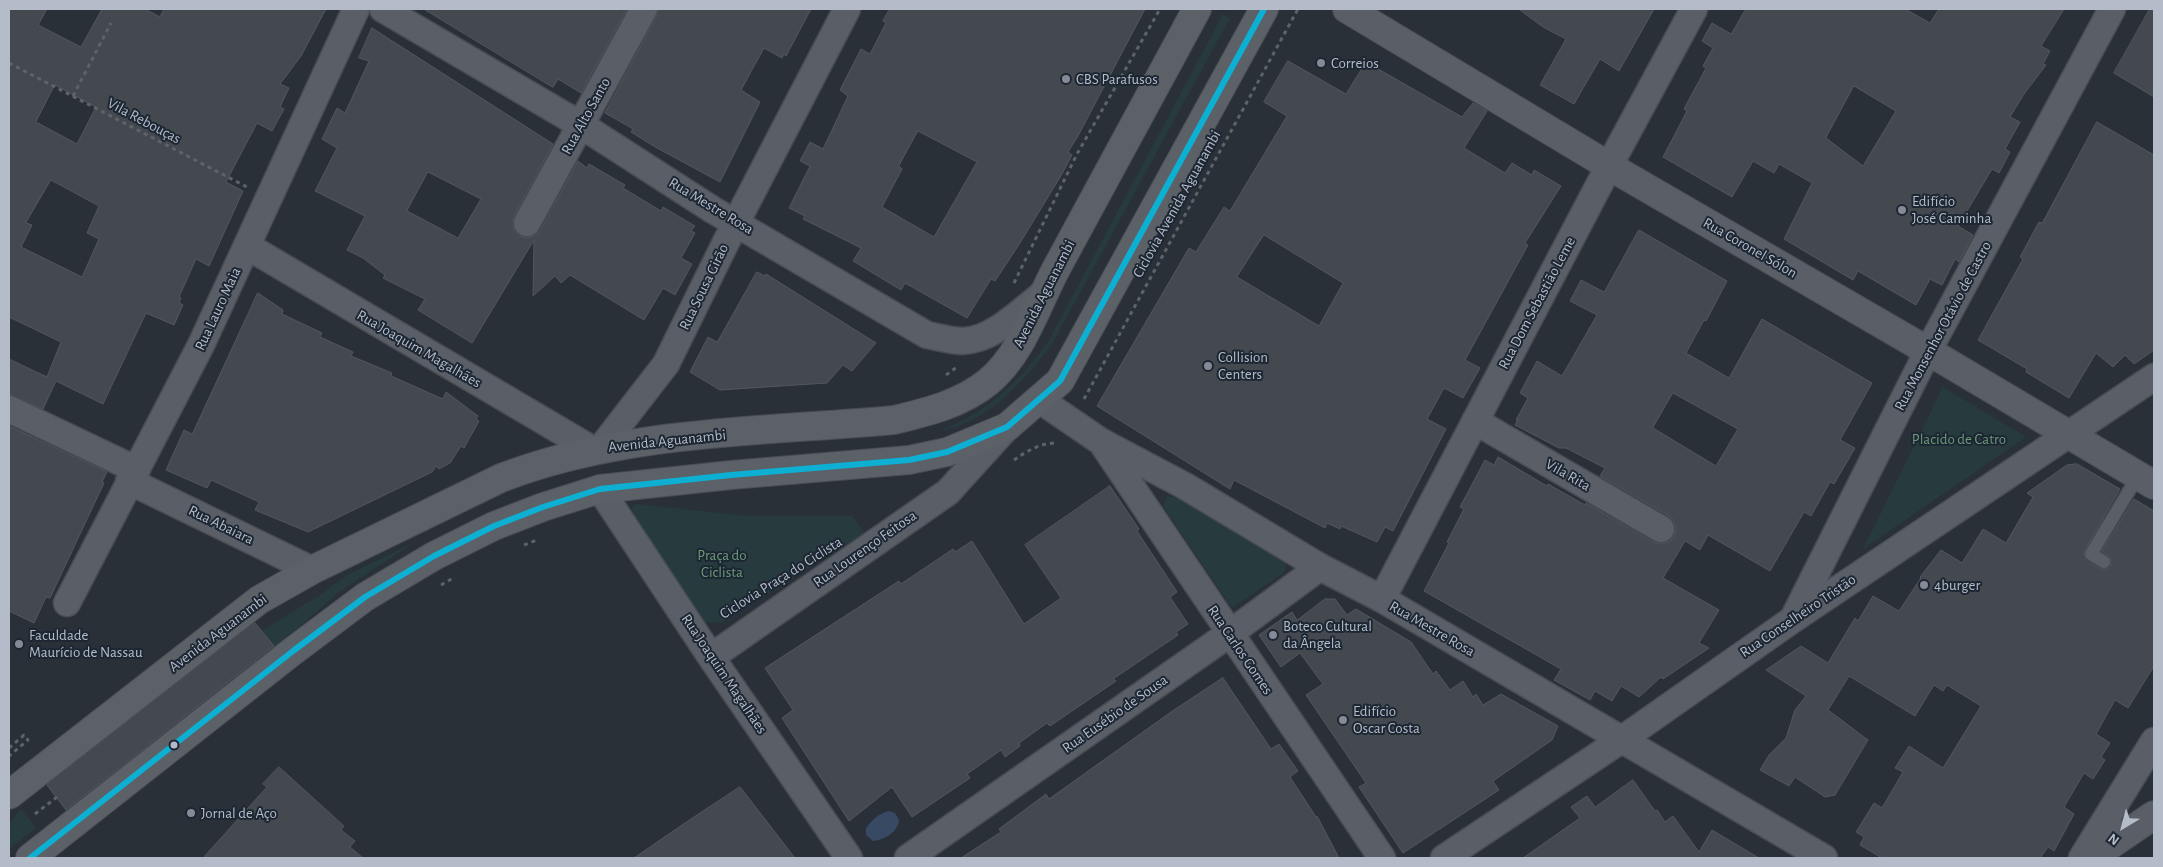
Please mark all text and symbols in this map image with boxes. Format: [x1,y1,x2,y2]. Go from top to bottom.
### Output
place label: Correios [1331,54,1379,72]
marker: Correios [1315,57,1327,69]
place label: CBS Parafusos [1076,70,1158,88]
marker: CBS Parafusos [1060,73,1072,85]
street label: Rua Alto Santo [557,74,615,158]
street label: Vila Rebouças [104,94,184,148]
street label: Ciclovia Avenida Aguanambi [1129,127,1225,281]
street label: Rua Mestre Rosa [665,174,757,238]
place label: Edifício José Caminha [1912,192,1991,227]
marker: Edifício José Caminha [1896,204,1908,216]
street label: Rua Coronel Sólon [1700,214,1800,282]
street label: Rua Dom Sebastião Leme [1494,234,1580,372]
street label: Avenida Aguanambi [1009,237,1079,351]
street label: Rua Monsenhor Otávio de Castro [1891,238,1995,414]
street label: Rua Sousa Girão [675,241,733,333]
street label: Rua Lauro Maia [191,265,245,353]
street label: Rua Joaquim Magalhães [354,306,484,392]
place label: Collision Centers [1218,348,1268,383]
marker: Collision Centers [1202,360,1214,372]
street label: Avenida Aguanambi [607,426,727,456]
park label: Placido de Catro [1912,430,2006,448]
street label: Vila Rita [1542,455,1594,495]
street label: Rua Abaiara [185,501,257,549]
street label: Rua Lourenço Feitosa [810,507,920,591]
street label: Ciclovia Praça do Ciclista [716,533,846,623]
park label: Praça do Ciclista [697,546,747,581]
street label: Rua Conselheiro Tristão [1737,570,1859,662]
place label: 4burger [1934,576,1980,594]
marker: 4burger [1918,579,1930,591]
street label: Avenida Aguanambi [165,590,271,676]
street label: Rua Mestre Rosa [1386,597,1478,661]
street label: Rua Carlos Gomes [1203,602,1277,698]
street label: Rua Joaquim Magalhães [677,611,771,737]
place label: Boteco Cultural da Ângela [1283,617,1372,652]
place label: Faculdade Maurício de Nassau [29,626,143,661]
marker: Boteco Cultural da Ângela [1267,629,1279,641]
marker: Faculdade Maurício de Nassau [13,638,25,650]
street label: Rua Eusébio de Sousa [1059,671,1171,757]
place label: Edifício Oscar Costa [1353,702,1420,737]
marker: Edifício Oscar Costa [1337,714,1349,726]
unlabelled marker [169,740,179,750]
north arrow [2098,802,2148,852]
place label: Jornal de Aço [201,804,277,822]
marker: Jornal de Aço [185,807,197,819]
text: N [2106,830,2122,848]

